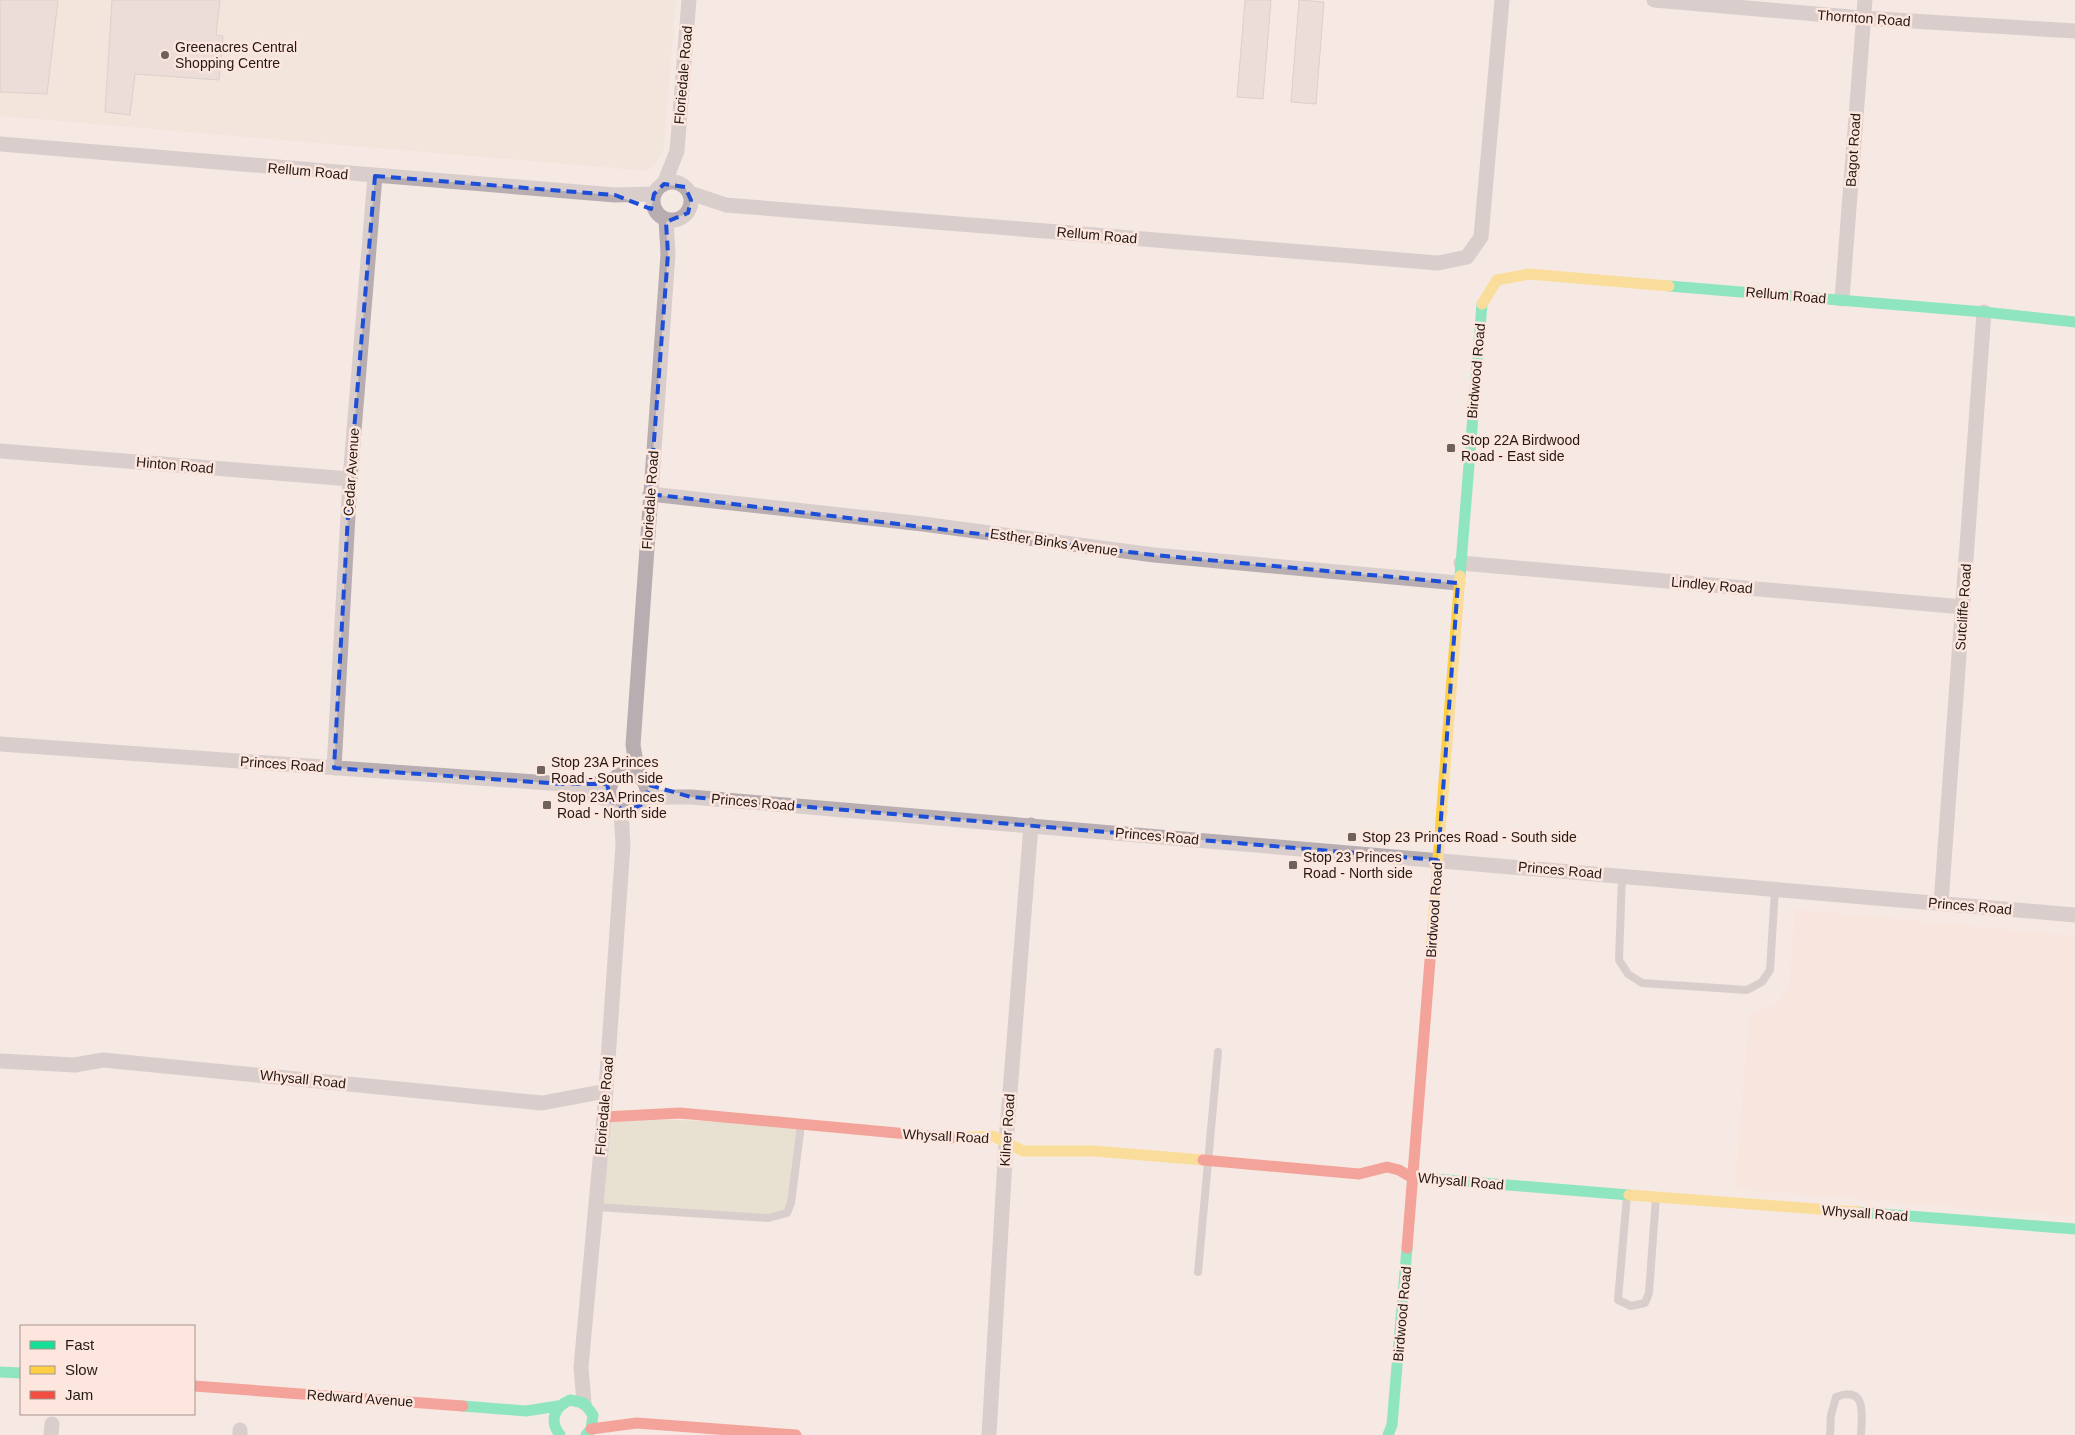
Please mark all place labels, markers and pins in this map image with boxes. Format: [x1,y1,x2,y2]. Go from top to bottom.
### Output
place label: Greenacres Central Shopping Centre [175,39,297,71]
marker: Greenacres Central Shopping Centre [159,49,171,61]
place label: Stop 22A Birdwood Road - East side [1461,432,1580,464]
marker: Stop 22A Birdwood Road - East side [1445,442,1457,454]
place label: Stop 23A Princes Road - South side [551,754,663,786]
marker: Stop 23A Princes Road - South side [535,764,547,776]
place label: Stop 23A Princes Road - North side [557,789,667,821]
marker: Stop 23A Princes Road - North side [541,799,553,811]
place label: Stop 23 Princes Road - South side [1362,829,1577,845]
marker: Stop 23 Princes Road - South side [1346,831,1358,843]
place label: Stop 23 Princes Road - North side [1303,849,1413,881]
marker: Stop 23 Princes Road - North side [1287,859,1299,871]

